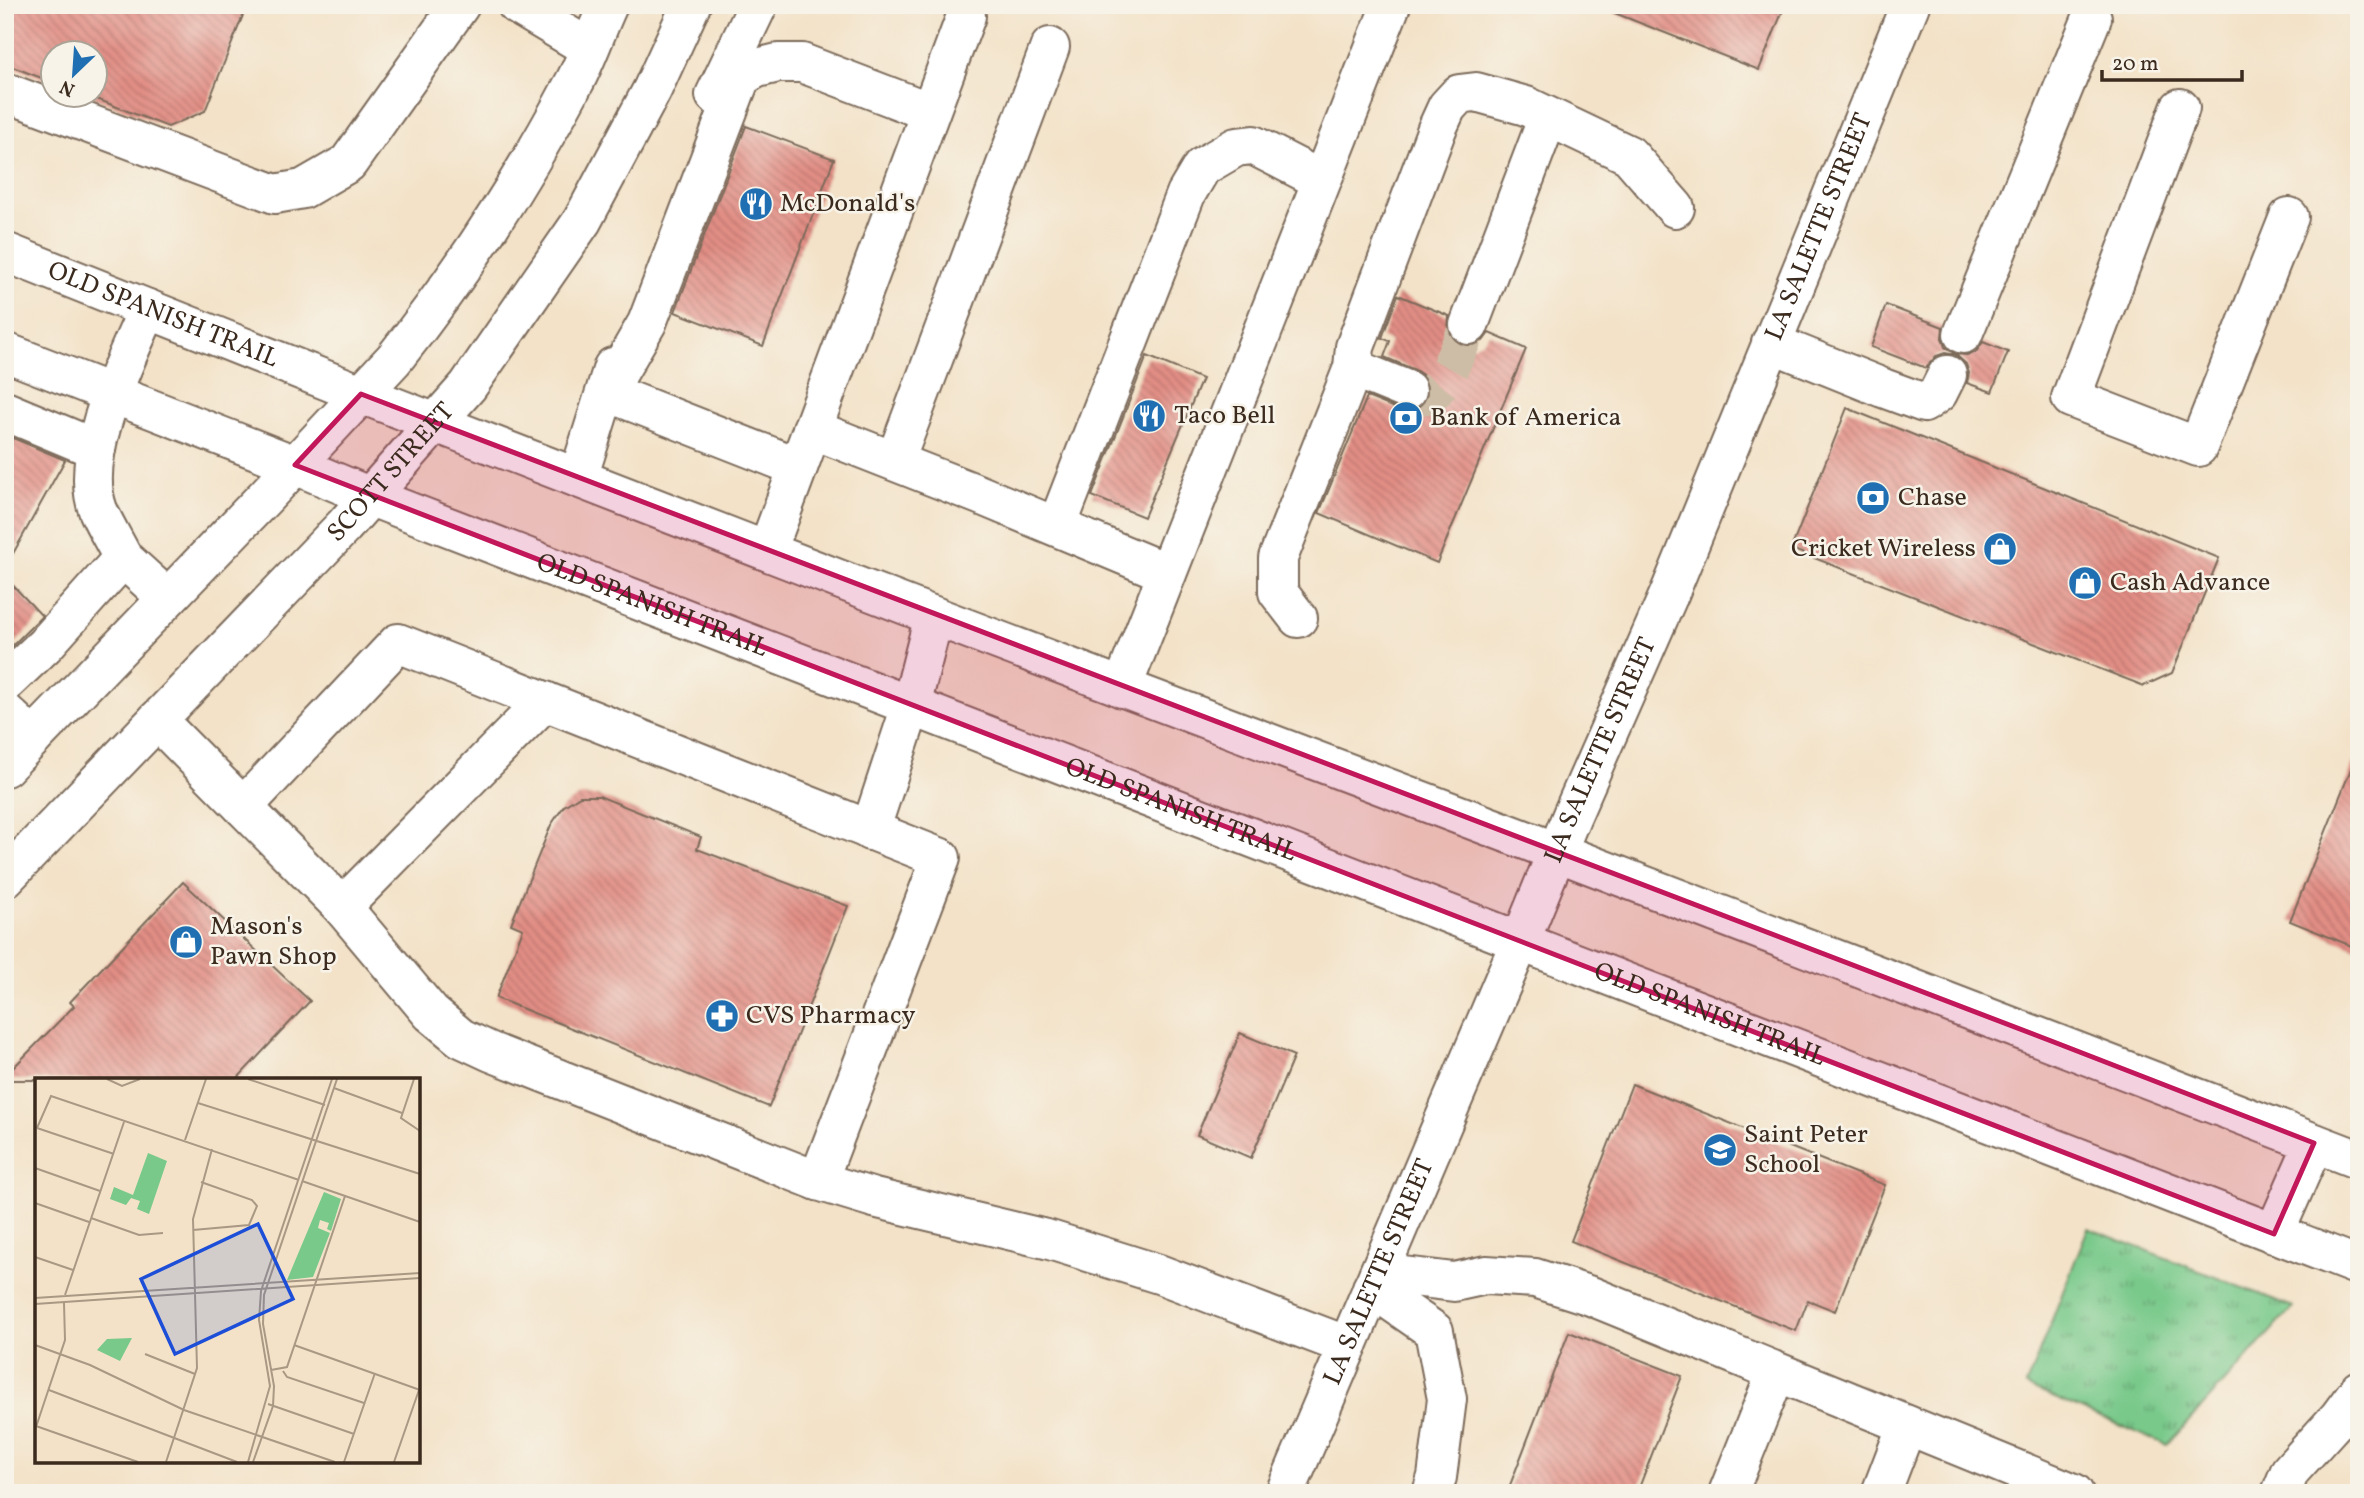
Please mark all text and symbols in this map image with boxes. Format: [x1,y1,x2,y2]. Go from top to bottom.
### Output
north arrow [38,38,108,108]
scale bar [2102,38,2242,82]
text: 20 m [2112,50,2158,79]
text: N [56,73,79,102]
street label: LA SALETTE STREET [1757,108,1882,346]
restaurant icon: McDonald's [737,185,775,223]
place label: McDonald's [780,186,915,222]
street label: OLD SPANISH TRAIL [42,253,284,377]
street label: SCOTT STREET [319,395,463,551]
restaurant icon: Taco Bell [1130,397,1168,435]
place label: Taco Bell [1174,398,1275,434]
bank icon: Bank of America [1387,399,1425,437]
place label: Bank of America [1430,400,1622,436]
bank icon: Chase [1854,479,1892,517]
place label: Chase [1898,480,1967,516]
shop icon: Cricket Wireless [1981,530,2019,568]
place label: Cricket Wireless [1791,531,1976,567]
street label: OLD SPANISH TRAIL [531,545,773,667]
shop icon: Cash Advance [2066,564,2104,602]
place label: Cash Advance [2110,565,2270,601]
street label: LA SALETTE STREET [1536,632,1666,869]
street label: OLD SPANISH TRAIL [1060,749,1302,871]
place label: Mason's Pawn Shop [210,909,337,975]
shop icon: Mason's Pawn Shop [167,923,205,961]
street label: OLD SPANISH TRAIL [1589,954,1831,1076]
pharmacy icon: CVS Pharmacy [703,997,741,1035]
place label: CVS Pharmacy [746,998,916,1034]
inset map [35,1078,420,1463]
place label: Saint Peter School [1744,1117,1868,1183]
school or university icon: Saint Peter School [1701,1131,1739,1169]
street label: LA SALETTE STREET [1315,1154,1443,1391]

